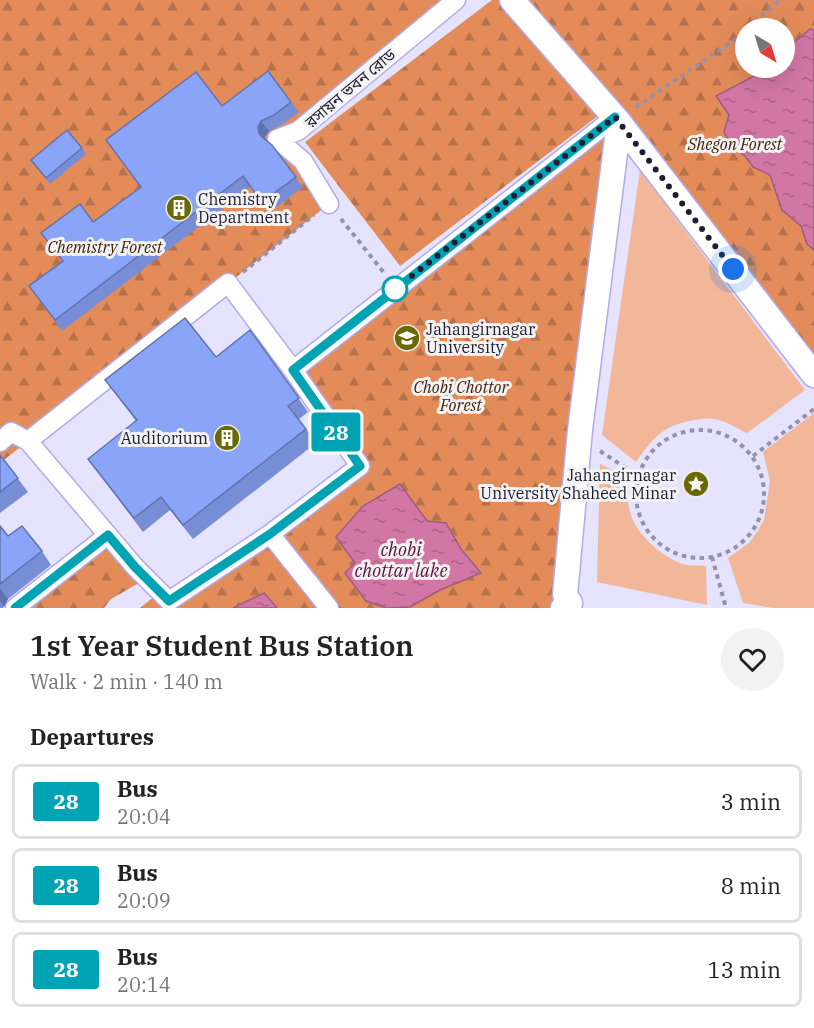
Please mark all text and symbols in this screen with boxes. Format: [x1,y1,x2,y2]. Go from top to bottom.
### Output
north arrow [735,18,795,78]
map controls [735,18,795,78]
street label: রসায়ন ভবন রোড [300,44,400,132]
park label: Shegon Forest [687,134,784,154]
place label: Chemistry Department [198,189,290,227]
building icon: Chemistry Department [164,193,194,223]
park label: Chemistry Forest [47,237,164,257]
your location [718,254,748,284]
unlabelled marker [382,276,408,302]
place label: Jahangirnagar University [426,319,535,357]
school or university icon: Jahangirnagar University [392,323,422,353]
park label: Chobi Chottor Forest [414,377,509,415]
line badge: 28 [309,412,363,452]
text: 28 [323,418,349,446]
building icon: Auditorium [212,423,242,453]
place label: Auditorium [121,428,208,448]
place label: Jahangirnagar University Shaheed Minar [480,465,676,503]
place icon: Jahangirnagar University Shaheed Minar [681,469,711,499]
water label: chobi chottar lake [355,538,447,582]
text: 1st Year Student Bus Station [30,627,414,664]
button: heart [721,628,784,691]
text: Walk · 2 min · 140 m [30,668,223,695]
text: Departures [30,722,154,751]
text: Bus [117,774,158,803]
text: 28 [53,787,79,815]
text: 3 min [721,787,781,816]
text: 20:04 [117,803,171,830]
text: Bus [117,858,158,887]
text: 28 [53,871,79,899]
text: 8 min [721,871,781,900]
text: 20:09 [117,887,171,914]
text: Bus [117,942,158,971]
text: 28 [53,955,79,983]
text: 13 min [708,955,781,984]
text: 20:14 [117,971,171,998]

